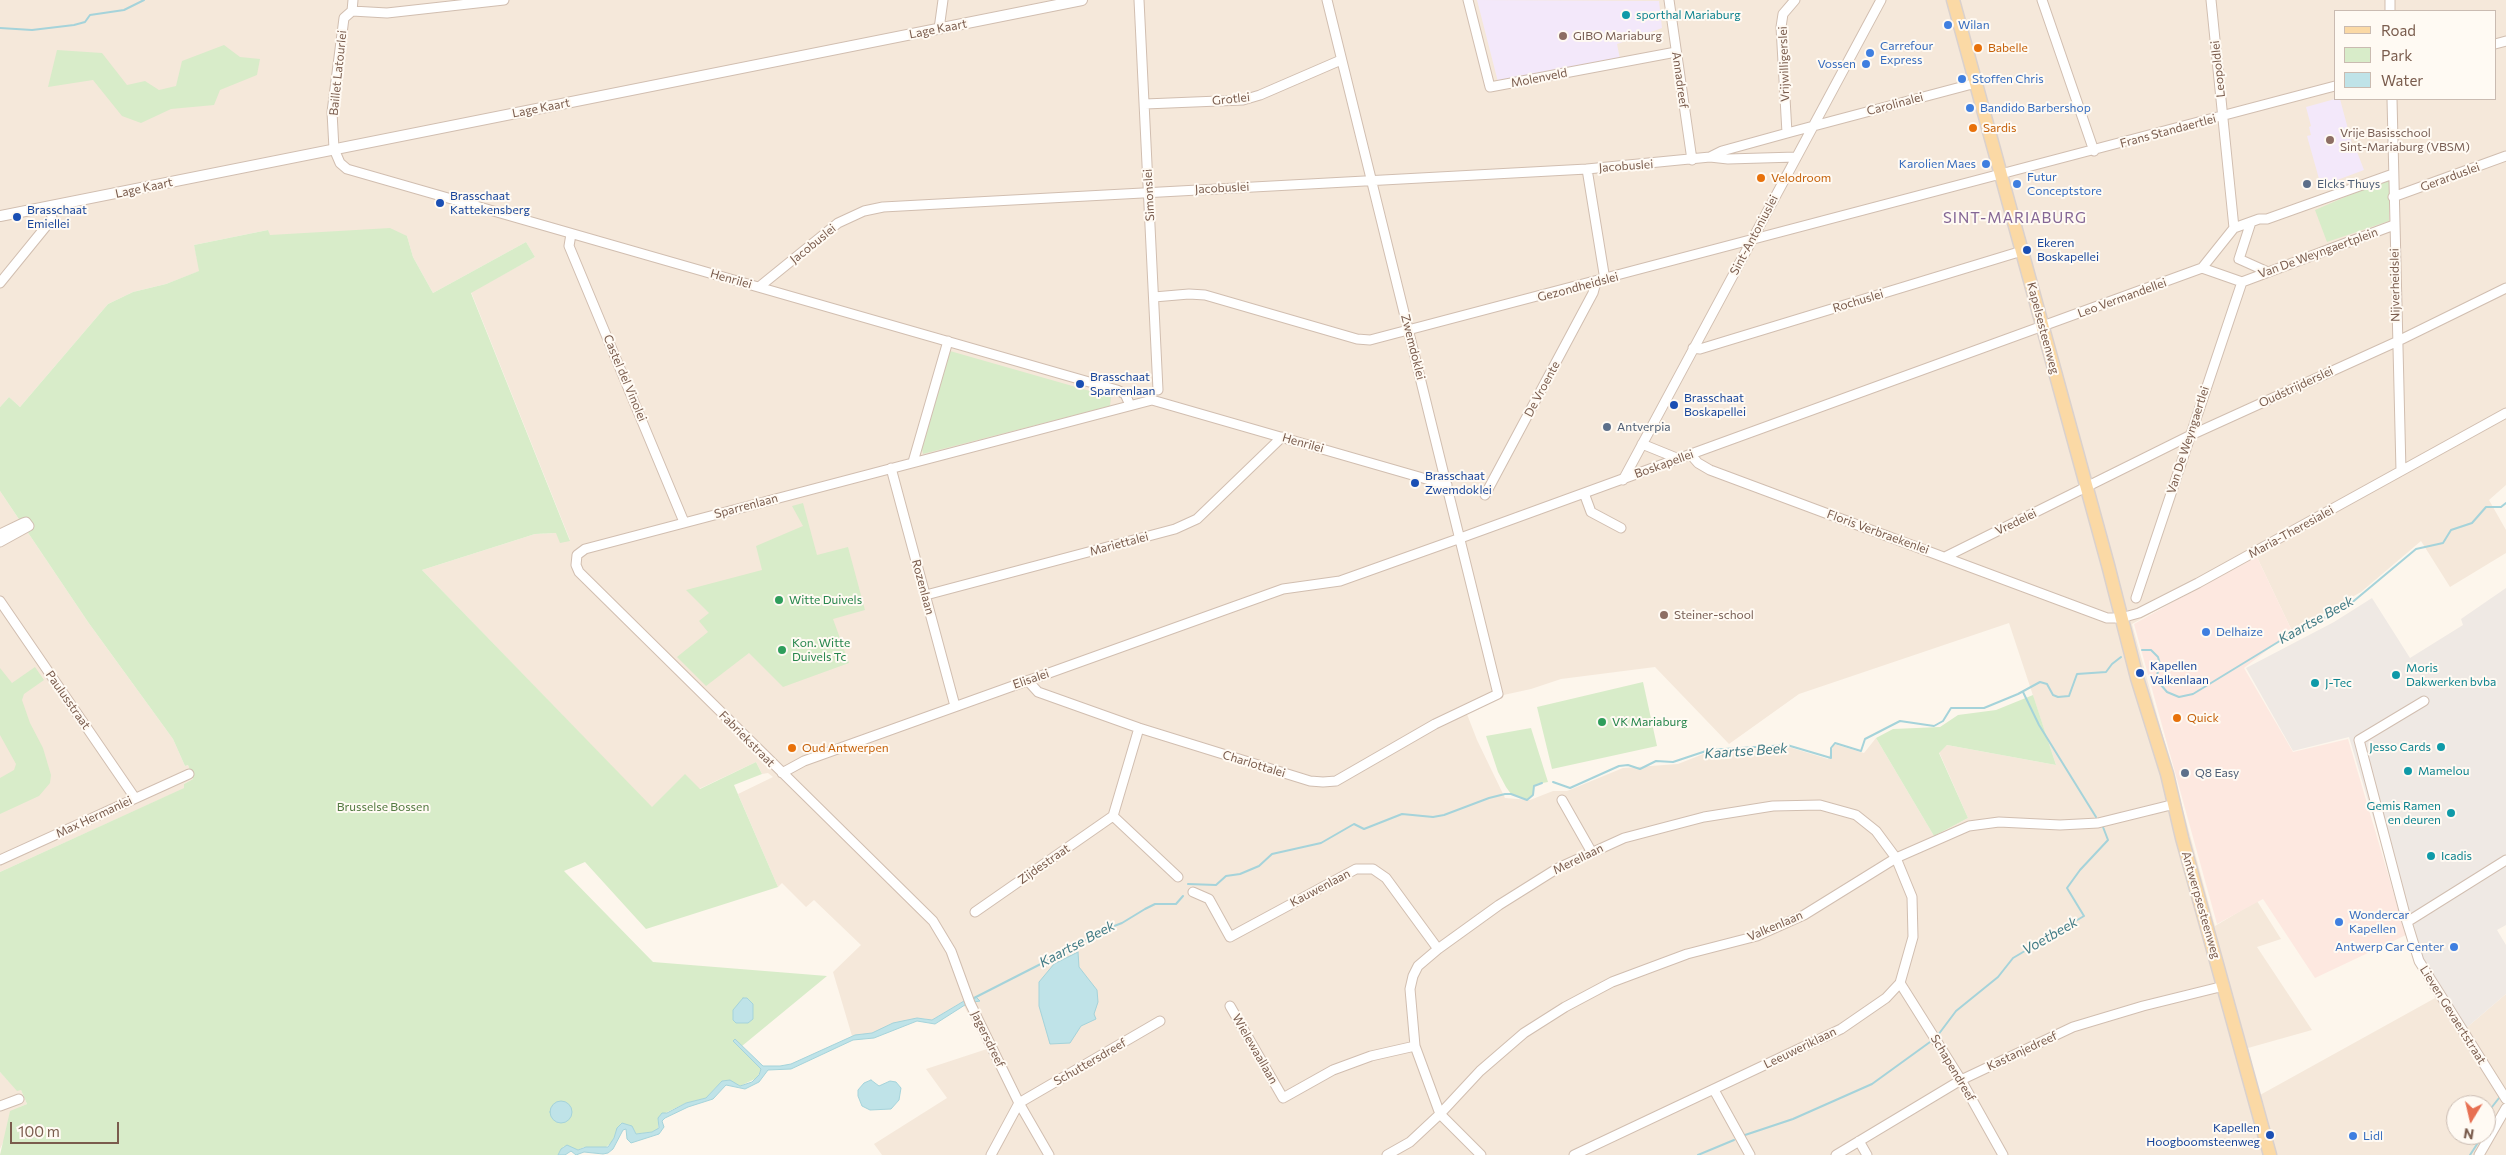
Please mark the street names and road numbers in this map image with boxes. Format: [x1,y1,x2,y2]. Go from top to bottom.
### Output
street label: Lage Kaart [908,16,968,42]
street label: Vrijwilligerslei [1775,26,1793,102]
street label: Baillet Latourlei [326,30,350,116]
street label: Leopoldlei [2208,40,2228,98]
street label: Annadreef [1669,51,1691,109]
street label: Molenveld [1510,65,1568,91]
street label: Grotlei [1211,90,1251,108]
street label: Carolinalei [1865,90,1925,118]
street label: Lage Kaart [511,95,571,121]
street label: Frans Standaertlei [2118,111,2218,151]
street label: Jacobuslei [1598,157,1654,175]
street label: Gerarduslei [2418,160,2482,194]
street label: Simonslei [1140,168,1158,222]
street label: Lage Kaart [114,175,174,201]
street label: Jacobuslei [1194,179,1250,197]
street label: Sint-Antoniuslei [1727,193,1781,277]
street label: Jacobuslei [787,221,839,267]
street label: Van De Weyngaertplein [2256,225,2380,281]
street label: Nijverheidslei [2387,248,2403,322]
street label: Henrilei [709,266,753,292]
street label: Gezondheidslei [1536,269,1620,305]
street label: Leo Vermandellei [2076,275,2168,321]
street label: Kapelsesteenweg [2024,281,2062,375]
street label: Rochuslei [1831,286,1885,316]
street label: Zwemdoklei [1398,313,1428,381]
street label: Castel del Vinolei [600,332,650,424]
street label: De Vroente [1521,359,1563,419]
street label: Oudstrijderslei [2256,363,2336,411]
street label: Van De Weyngaertlei [2164,384,2212,496]
street label: Henrilei [1281,430,1325,456]
street label: Boskapellei [1632,447,1696,481]
street label: Sparrenlaan [713,491,779,521]
street label: Maria-Theresialei [2246,503,2336,561]
street label: Vredelei [1993,506,2039,538]
street label: Floris Verbraekenlei [1825,507,1931,557]
street label: Mariettalei [1088,529,1150,559]
street label: Rozenlaan [909,558,937,616]
street label: Elisalei [1011,666,1051,692]
street label: Paulusstraat [43,668,93,732]
street label: Fabriekstraat [716,708,778,770]
street label: Charlottalei [1221,748,1287,780]
street label: Max Hermanlei [54,793,134,841]
street label: Zijdestraat [1015,841,1073,887]
street label: Merellaan [1550,841,1606,877]
street label: Antwerpsesteenweg [2179,850,2223,960]
street label: Kauwenlaan [1287,866,1353,910]
street label: Valkenlaan [1745,908,1805,944]
street label: Lieven Gevaertstraat [2417,963,2489,1067]
street label: Jagersdreef [968,1008,1008,1070]
street label: Wielewaallaan [1229,1011,1281,1087]
street label: Leeuweriklaan [1761,1024,1839,1072]
street label: Kastanjedreef [1984,1028,2060,1074]
street label: Schapendreef [1927,1032,1979,1104]
street label: Schuttersdreef [1051,1035,1129,1089]

